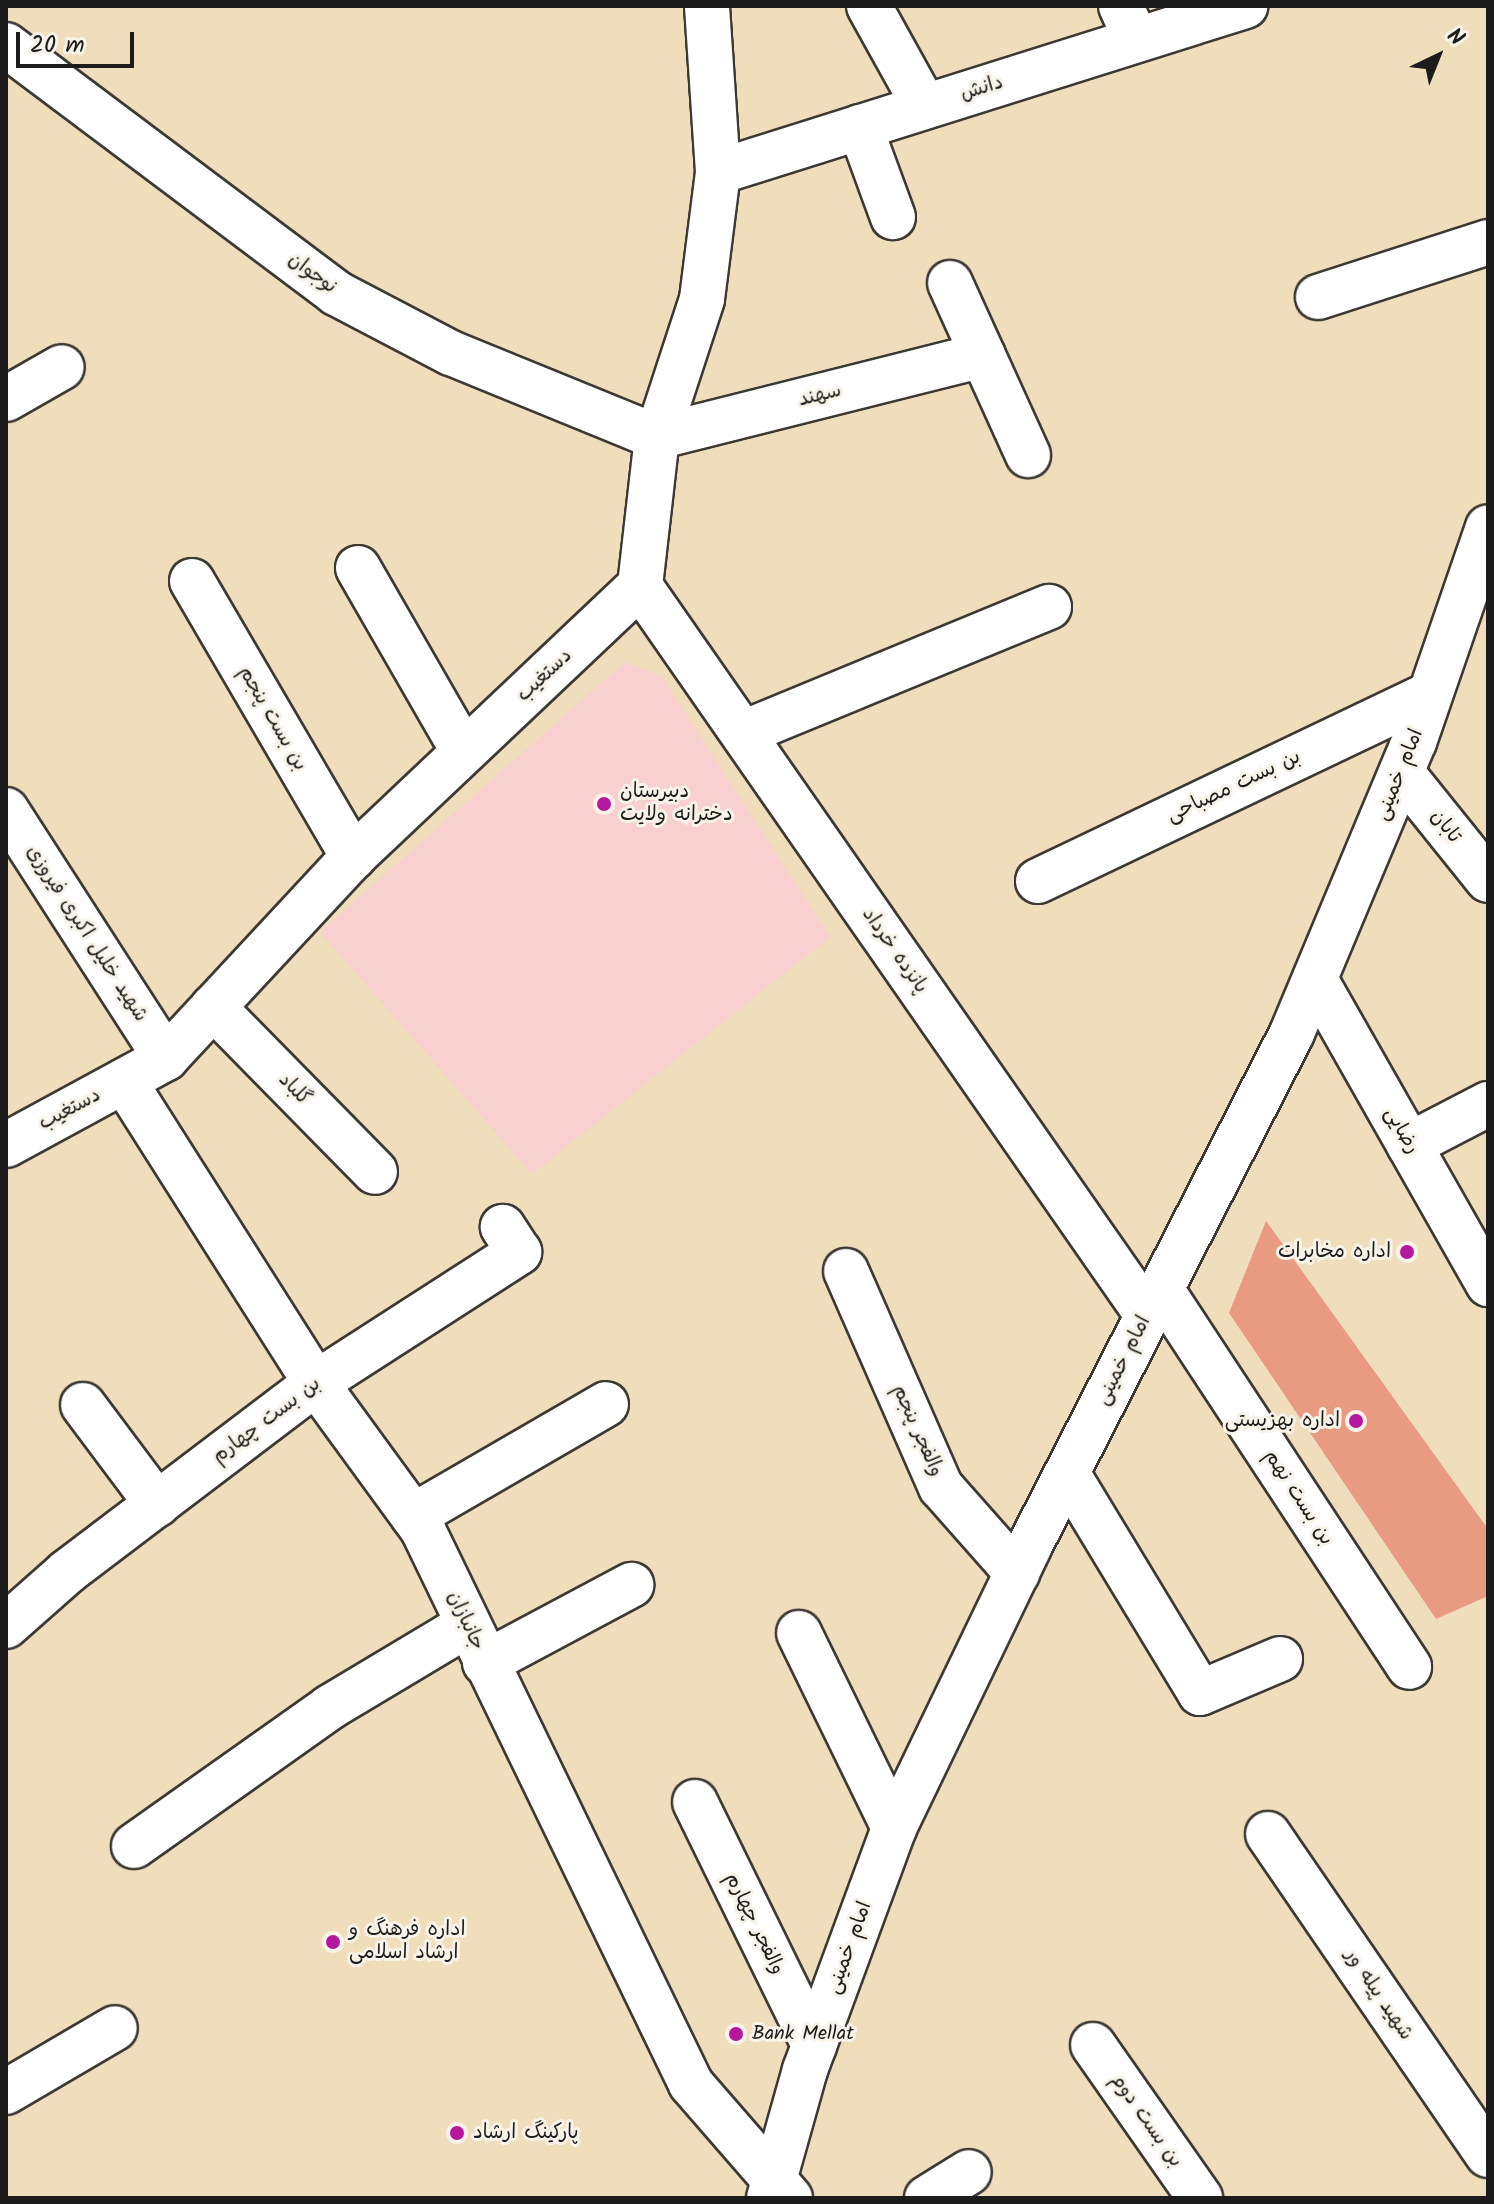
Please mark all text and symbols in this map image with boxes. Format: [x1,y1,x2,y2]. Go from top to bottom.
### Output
scale bar [20,16,138,66]
north arrow [1398,16,1478,96]
text: N [1438,21,1472,56]
text: 20 m [30,26,85,65]
street label: دانش [958,71,1006,107]
street label: نوجوان [283,248,341,300]
street label: سهند [796,379,844,413]
street label: دستغیب [512,644,578,708]
street label: بن بست پنجم [232,663,312,775]
street label: امام خمینی [1371,726,1429,824]
street label: بن بست مصباحی [1163,746,1305,828]
place label: دبیرستان دخترانه ولایت [620,780,733,827]
marker: دبیرستان دخترانه ولایت [595,795,613,813]
street label: تابان [1424,806,1466,848]
street label: شهید خلیل اکبری فیروزی [20,841,152,1027]
street label: پانزده خرداد [856,904,932,998]
street label: گلباد [273,1069,315,1111]
street label: دستغیب [35,1084,105,1136]
street label: رضایی [1378,1103,1424,1159]
place label: اداره مخابرات [1278,1240,1391,1264]
marker: اداره مخابرات [1398,1243,1416,1261]
street label: امام خمینی [1091,1312,1157,1410]
street label: بن بست چهارم [208,1373,326,1469]
street label: والفجر پنجم [886,1381,948,1481]
place label: اداره بهزیستی [1225,1409,1340,1433]
marker: اداره بهزیستی [1347,1412,1365,1430]
street label: بن بست نهم [1258,1446,1338,1550]
street label: جانبازان [441,1588,489,1654]
street label: والفجر چهارم [719,1869,789,1979]
street label: امام خمینی [822,1898,878,1998]
place label: اداره فرهنگ و ارشاد اسلامی [349,1918,465,1965]
marker: اداره فرهنگ و ارشاد اسلامی [324,1933,342,1951]
street label: شهید پیله ور [1339,1945,1417,2045]
place label: Bank Mellat [752,2022,854,2046]
marker: Bank Mellat [727,2025,745,2043]
street label: بن بست دوم [1105,2070,1187,2172]
place label: پارکینگ ارشاد [473,2121,579,2145]
marker: پارکینگ ارشاد [448,2124,466,2142]

